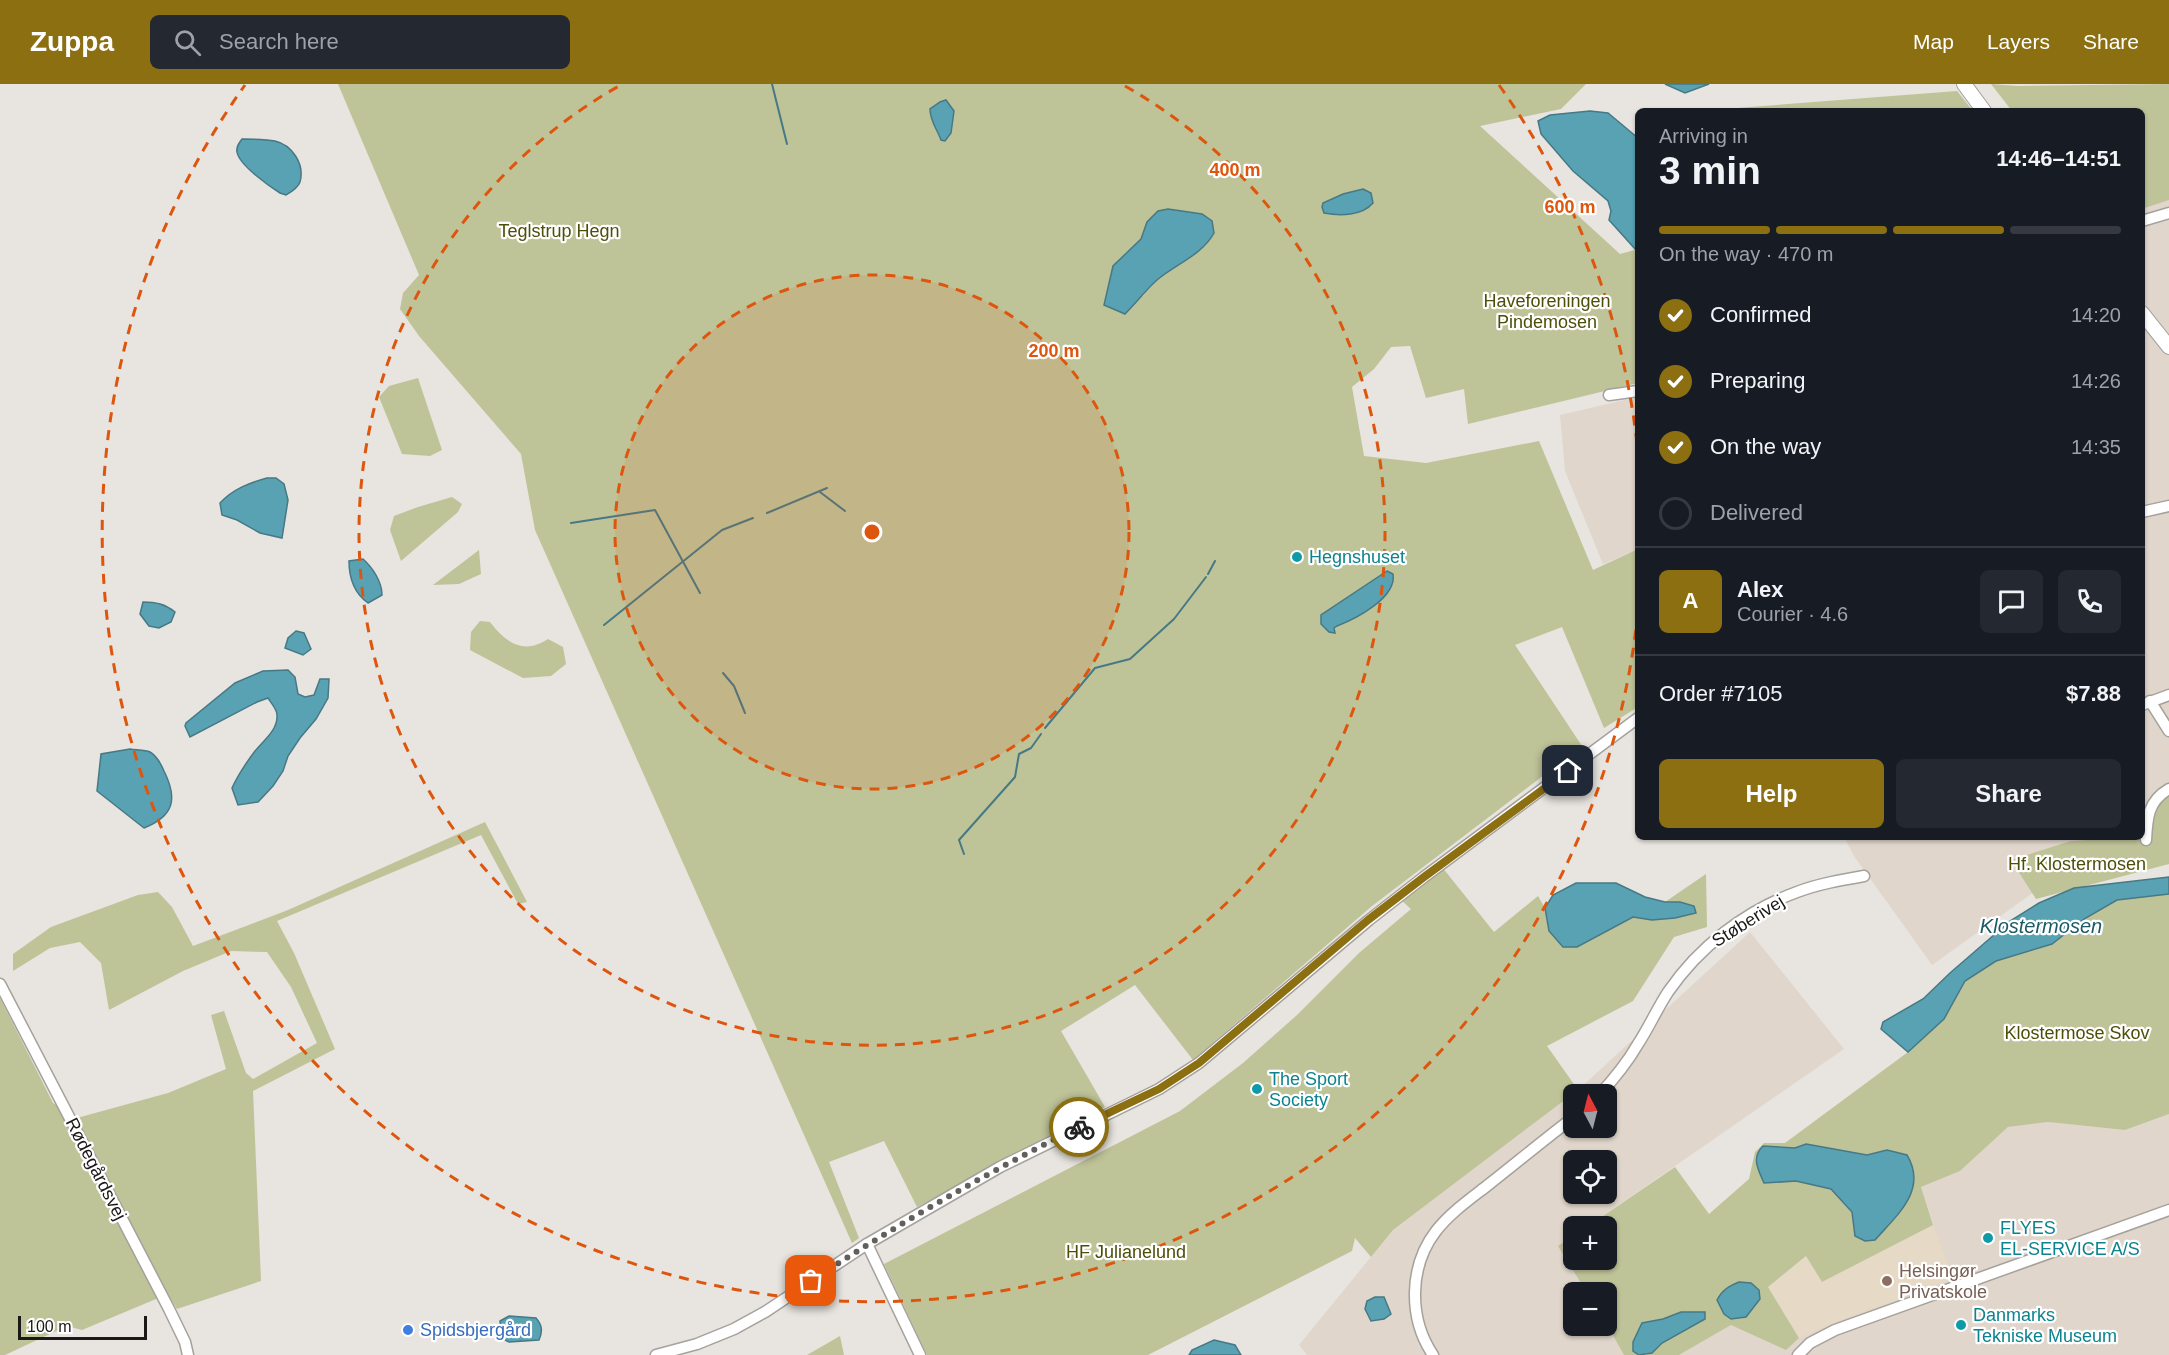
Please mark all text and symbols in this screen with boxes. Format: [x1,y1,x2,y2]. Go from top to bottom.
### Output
search box [150,15,570,69]
text: Zuppa [30,26,114,57]
icon: search [171,26,204,59]
text: Search here [219,29,339,54]
text: Map [1913,30,1954,53]
text: Layers [1987,30,2050,53]
text: Share [2083,30,2139,53]
text: Arriving in [1659,125,1748,147]
text: 14:46–14:51 [1996,146,2121,171]
text: 3 min [1659,149,1761,192]
text: 400 m [1209,160,1261,180]
text: 600 m [1544,197,1596,217]
park label: Teglstrup Hegn [498,221,620,241]
text: On the way · 470 m [1659,243,1834,265]
park label: Haveforeningen Pindemosen [1483,291,1611,332]
icon: check [1659,299,1692,332]
text: Confirmed [1710,302,1811,327]
text: 14:20 [2071,304,2121,326]
text: 200 m [1028,341,1080,361]
icon: check [1659,365,1692,398]
text: Preparing [1710,368,1805,393]
text: 14:26 [2071,370,2121,392]
icon: check [1659,431,1692,464]
text: On the way [1710,434,1821,459]
text: 14:35 [2071,436,2121,458]
text: Delivered [1710,500,1803,525]
centre of rings [862,522,882,542]
place label: Hegnshuset [1309,547,1405,567]
marker: Hegnshuset [1290,550,1304,564]
button: chat [1980,570,2043,633]
button: phone [2058,570,2121,633]
text: Alex [1737,577,1783,602]
text: A [1683,588,1698,613]
text: Courier · 4.6 [1737,603,1848,625]
text: Order #7105 [1659,681,1783,706]
text: $7.88 [2066,681,2121,706]
pin [1542,745,1593,796]
icon: home [1551,754,1584,787]
button: Help [1659,759,1884,828]
button: Share [1896,759,2121,828]
park label: Hf. Klostermosen [2008,854,2146,874]
street label: Støberivej [1708,891,1788,951]
water label: Klostermosen [1980,915,2102,937]
park label: Klostermose Skov [2004,1023,2150,1043]
place label: The Sport Society [1269,1069,1348,1110]
marker: The Sport Society [1250,1082,1264,1096]
north arrow [1563,1084,1617,1138]
map controls [1563,1084,1617,1336]
courier [1049,1097,1109,1157]
icon: bike [1063,1111,1096,1144]
street label: Rødegårdsvej [62,1115,130,1223]
button: locate [1563,1150,1617,1204]
button: + [1563,1216,1617,1270]
place label: FLYES EL-SERVICE A/S [2000,1218,2140,1259]
marker: FLYES EL-SERVICE A/S [1981,1231,1995,1245]
park label: HF Julianelund [1066,1242,1186,1262]
pin [785,1255,836,1306]
place label: Helsingør Privatskole [1899,1261,1987,1302]
icon: bag [794,1264,827,1297]
marker: Helsingør Privatskole [1880,1274,1894,1288]
button: − [1563,1282,1617,1336]
place label: Danmarks Tekniske Museum [1973,1305,2117,1346]
scale bar [18,1313,147,1340]
text: 100 m [27,1318,71,1335]
marker: Danmarks Tekniske Museum [1954,1318,1968,1332]
place label: Spidsbjergård [420,1320,531,1340]
marker: Spidsbjergård [401,1323,415,1337]

